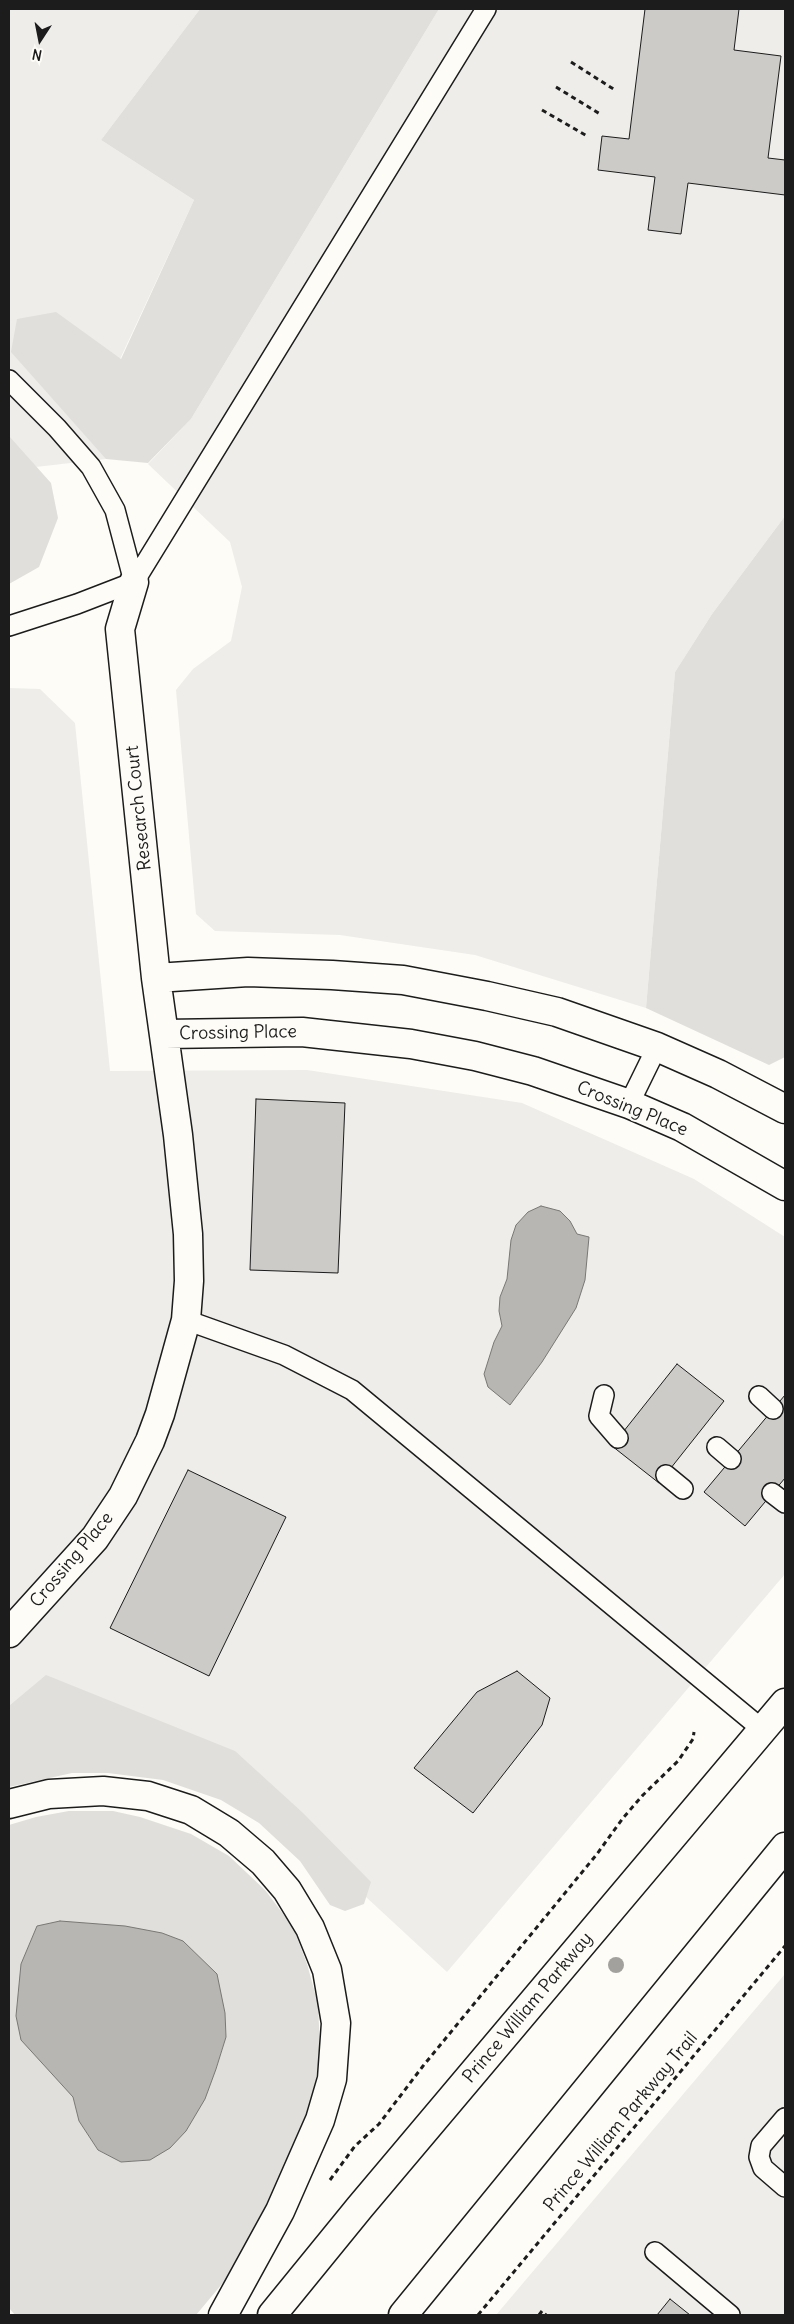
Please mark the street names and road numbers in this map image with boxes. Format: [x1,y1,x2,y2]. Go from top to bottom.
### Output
street label: Research Court [122,744,156,872]
street label: Crossing Place [179,1021,297,1045]
street label: Crossing Place [573,1077,691,1141]
street label: Crossing Place [26,1508,118,1612]
street label: Prince William Parkway [459,1928,597,2088]
street label: Prince William Parkway Trail [539,2028,703,2216]

